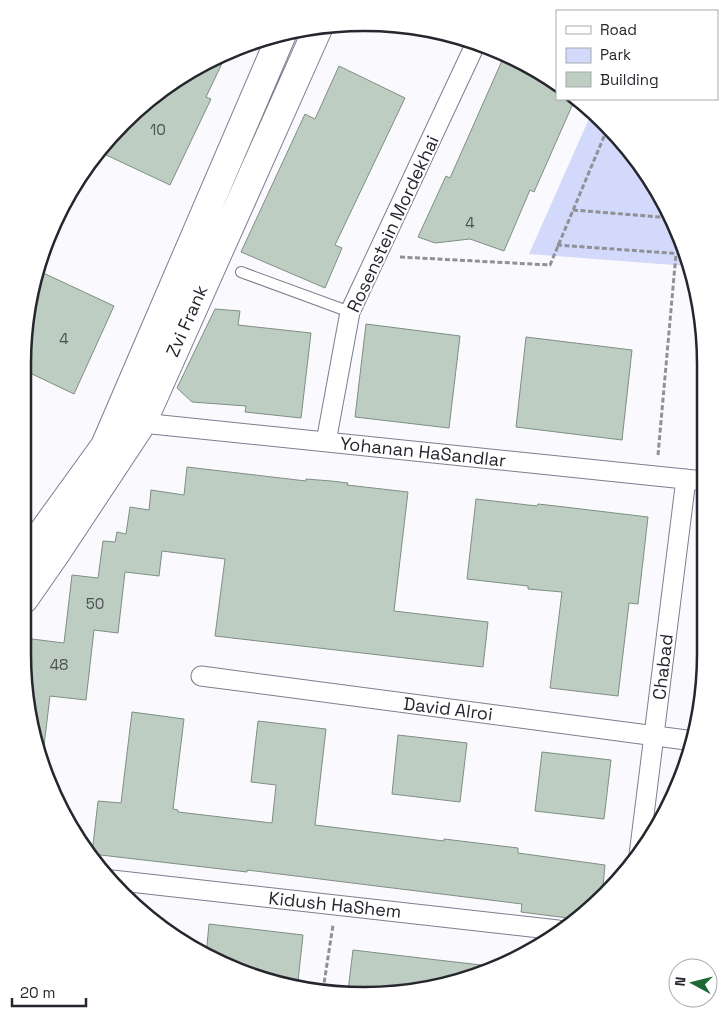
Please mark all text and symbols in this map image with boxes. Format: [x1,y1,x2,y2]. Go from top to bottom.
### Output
legend [556,10,718,100]
text: Road [600,20,637,39]
text: Park [600,45,631,64]
text: Building [600,70,659,89]
house number: 10 [150,120,166,139]
street label: Rosenstein Mordekhai [341,132,444,316]
house number: 4 [465,213,475,232]
street label: Zvi Frank [161,281,213,360]
house number: 4 [59,329,69,348]
street label: Yohanan HaSandlar [339,431,507,472]
house number: 50 [86,594,104,613]
street label: Chabad [647,633,678,701]
house number: 48 [50,655,68,674]
street label: David Alroi [402,692,494,725]
street label: Kidush HaShem [267,886,403,923]
north arrow [668,958,718,1008]
scale bar [12,976,86,1008]
text: N [671,976,690,987]
text: 20 m [20,983,55,1002]

